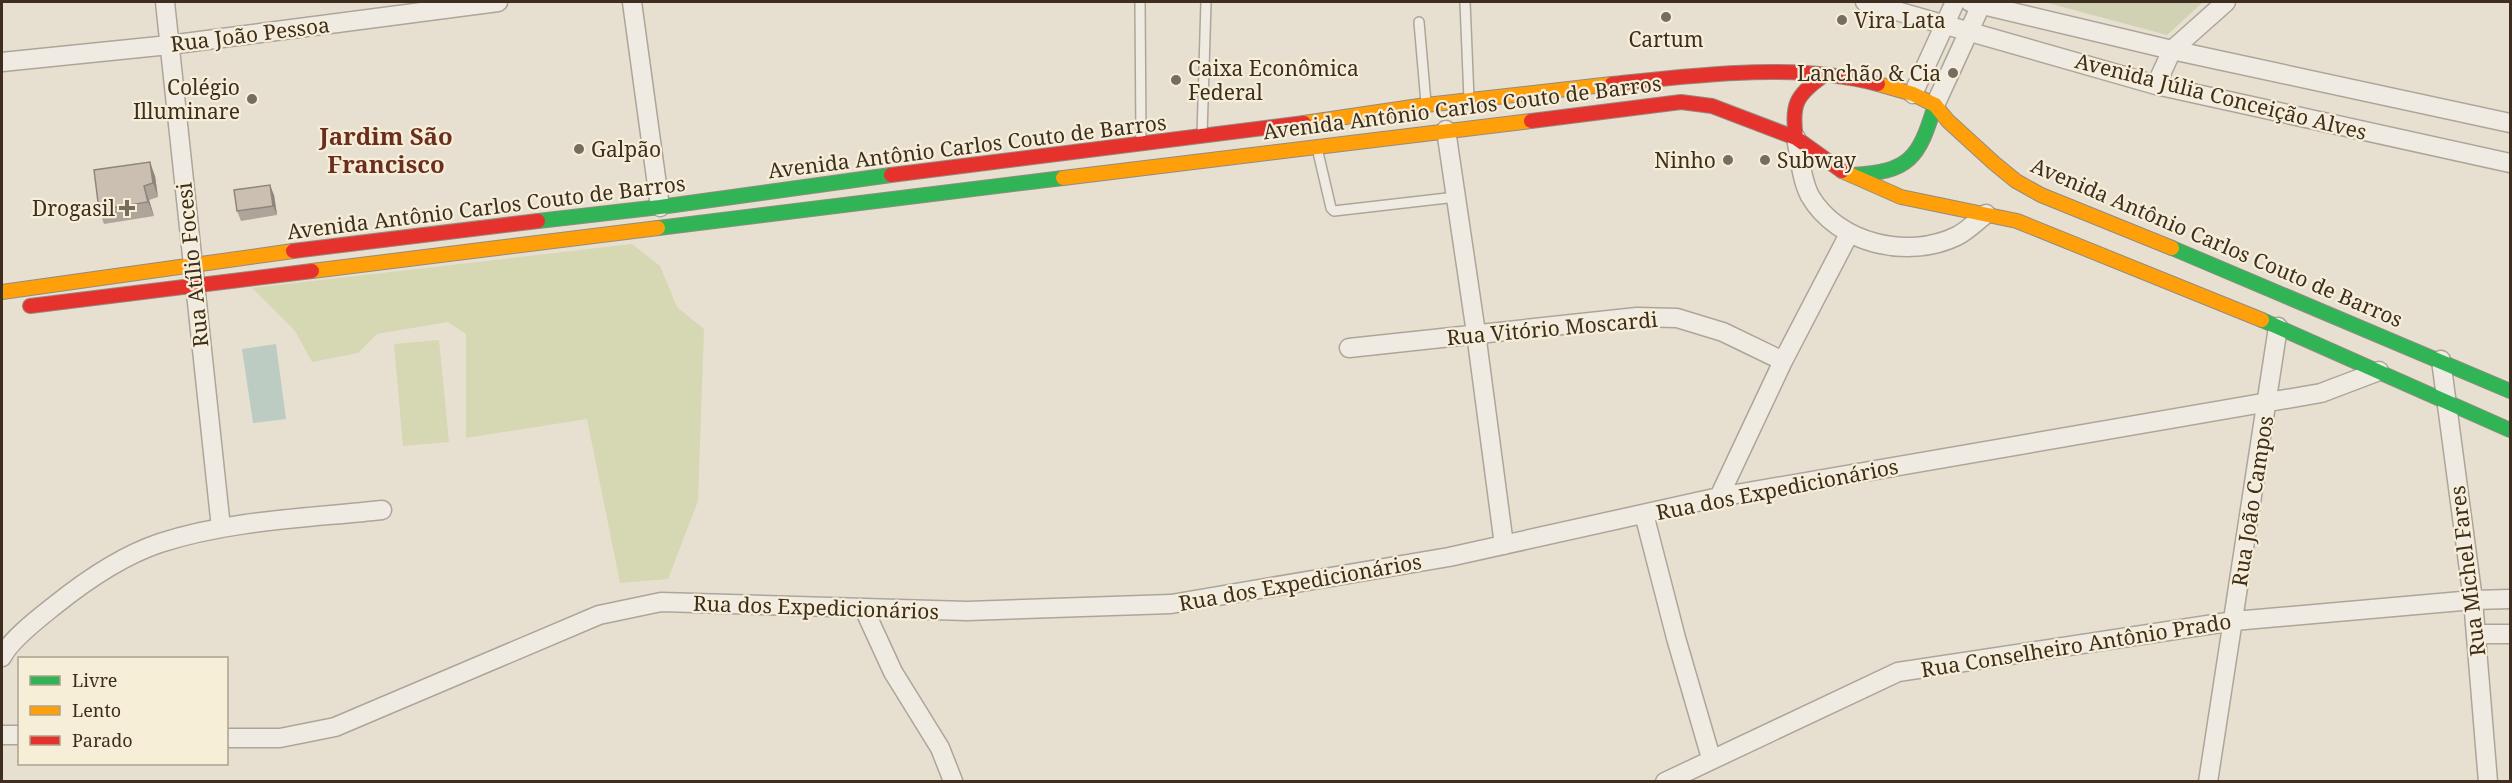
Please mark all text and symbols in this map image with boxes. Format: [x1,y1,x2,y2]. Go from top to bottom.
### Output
place label: Vira Lata [1854,6,1946,34]
street label: Rua João Pessoa [169,10,331,58]
marker: Cartum [1659,10,1673,24]
marker: Vira Lata [1835,13,1849,27]
place label: Cartum [1628,25,1704,53]
street label: Avenida Júlia Conceição Alves [2072,46,2370,146]
place label: Caixa Econômica Federal [1188,54,1359,106]
place label: Lanchão & Cia [1797,59,1941,87]
marker: Lanchão & Cia [1946,66,1960,80]
street label: Avenida Antônio Carlos Couto de Barros [1261,69,1663,145]
place label: Colégio Illuminare [133,73,240,125]
marker: Caixa Econômica Federal [1169,73,1183,87]
marker: Colégio Illuminare [245,92,259,106]
street label: Avenida Antônio Carlos Couto de Barros [766,108,1168,184]
district label: Jardim São Francisco [318,119,453,180]
place label: Galpão [591,135,661,163]
marker: Galpão [572,142,586,156]
place label: Ninho [1654,146,1716,174]
place label: Subway [1777,146,1856,174]
street label: Avenida Antônio Carlos Couto de Barros [2027,151,2407,333]
marker: Ninho [1721,153,1735,167]
marker: Subway [1758,153,1772,167]
street label: Avenida Antônio Carlos Couto de Barros [285,169,687,245]
street label: Rua Atílio Focesi [169,181,215,349]
place label: Drogasil [32,194,115,222]
marker: Drogasil [120,201,134,215]
street label: Rua Vitório Moscardi [1445,305,1659,351]
street label: Rua João Campos [2225,414,2279,588]
street label: Rua dos Expedicionários [1654,452,1900,526]
street label: Rua Michel Fares [2443,484,2491,658]
street label: Rua dos Expedicionários [1176,547,1424,617]
street label: Rua dos Expedicionários [693,589,939,625]
street label: Rua Conselheiro Antônio Prado [1919,607,2233,683]
legend [18,657,228,765]
text: Livre [72,668,118,692]
text: Lento [72,698,121,722]
text: Parado [72,728,133,752]

